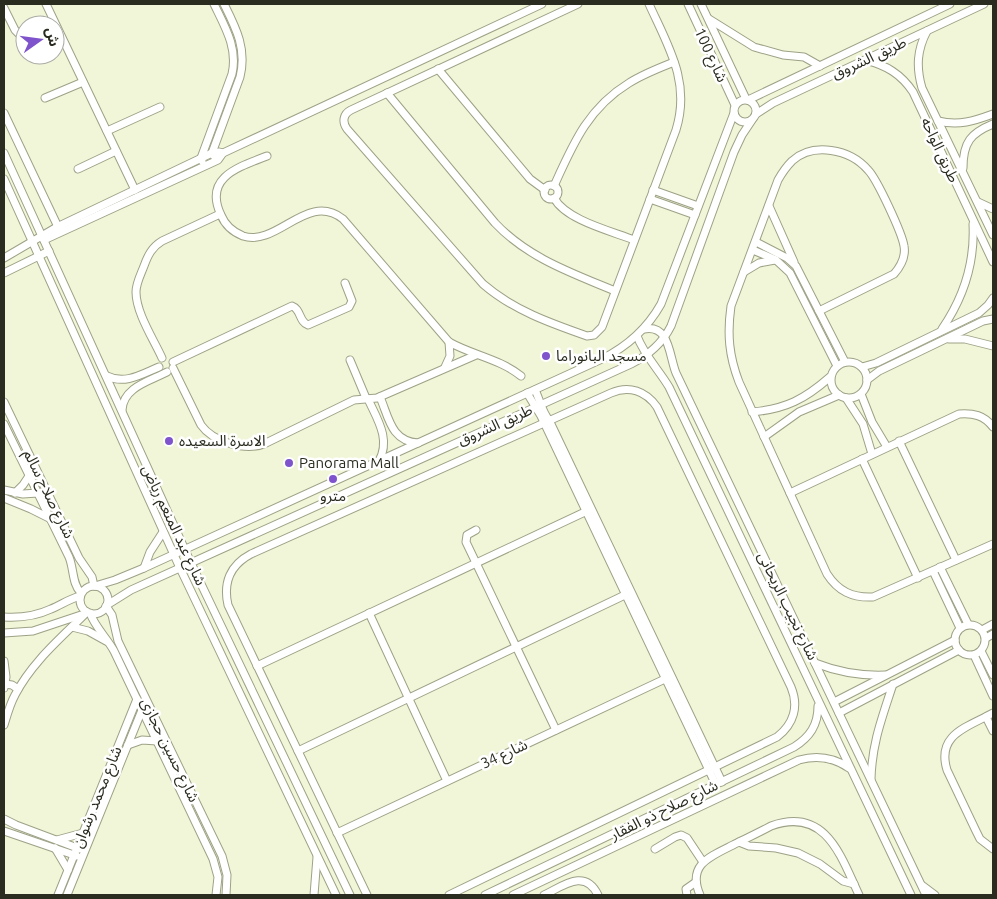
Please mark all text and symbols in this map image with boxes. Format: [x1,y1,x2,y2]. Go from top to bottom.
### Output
north arrow [15,15,65,65]
street label: شارع 100 [688,25,732,87]
text: ش [43,26,63,48]
street label: طريق الشروق [829,33,910,84]
street label: طريق الواحه [916,115,963,186]
place label: مسجد البانوراما [556,347,647,365]
marker: مسجد البانوراما [540,350,552,362]
street label: طريق الشروق [455,400,536,450]
place label: الاسرة السعيده [179,432,266,450]
marker: الاسرة السعيده [163,435,175,447]
street label: شارع صلاح سالم [17,447,78,543]
place label: Panorama Mall [299,454,399,471]
marker: Panorama Mall [283,457,295,469]
street label: شارع عبد المنعم رياض [135,462,210,590]
marker: مترو [327,473,339,485]
place label: مترو [320,487,346,505]
street label: شارع نجيب الريحانى [751,549,822,665]
street label: شارع حسين حجازى [134,695,203,807]
street label: شارع 34 [478,735,532,775]
street label: شارع محمد رشوان [68,743,128,852]
street label: شارع صلاح ذو الفقار [606,776,722,847]

